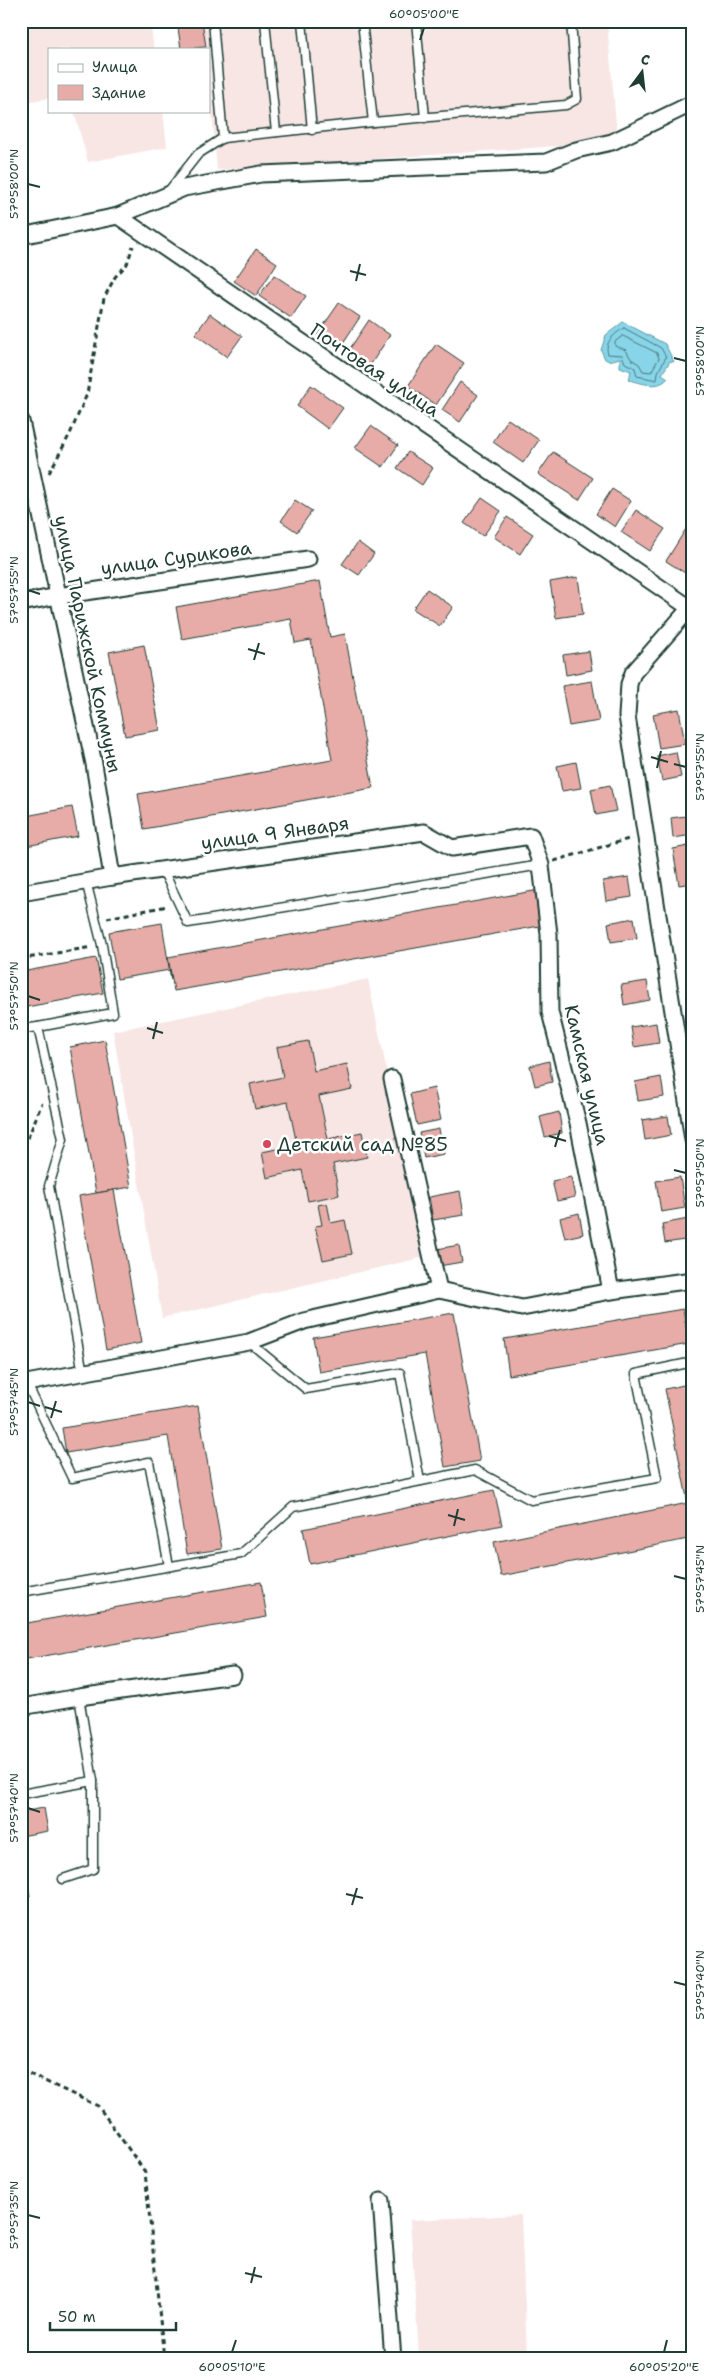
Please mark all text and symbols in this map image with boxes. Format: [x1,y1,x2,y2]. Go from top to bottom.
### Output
text: 60°05'00"E [389,6,459,22]
legend [48,48,210,112]
north arrow [616,48,666,98]
text: С [639,50,652,69]
text: Улица [92,57,138,77]
text: Здание [92,83,146,103]
text: 57°58'00"N [6,149,22,219]
street label: Почтовая улица [305,317,445,423]
text: 57°58'00"N [692,326,708,396]
street label: улица Парижской Коммуны [48,513,128,775]
street label: улица Сурикова [99,535,253,581]
text: 57°57'55"N [6,556,22,624]
text: 57°57'55"N [692,733,708,801]
street label: улица 9 Января [199,810,351,856]
text: 57°57'50"N [6,961,22,1031]
street label: Камская улица [559,1002,615,1148]
place label: Детский сад №85 [277,1132,448,1157]
marker: Детский сад №85 [261,1138,273,1150]
text: 57°57'50"N [692,1138,708,1208]
text: 57°57'45"N [6,1368,22,1436]
text: 57°57'45"N [692,1545,708,1613]
text: 57°57'40"N [6,1773,22,1843]
text: 57°57'40"N [692,1950,708,2020]
text: 57°57'35"N [6,2181,22,2249]
scale bar [50,2300,176,2332]
text: 50 m [58,2307,96,2327]
text: 60°05'10"E [199,2359,265,2375]
text: 60°05'20"E [629,2359,699,2375]

